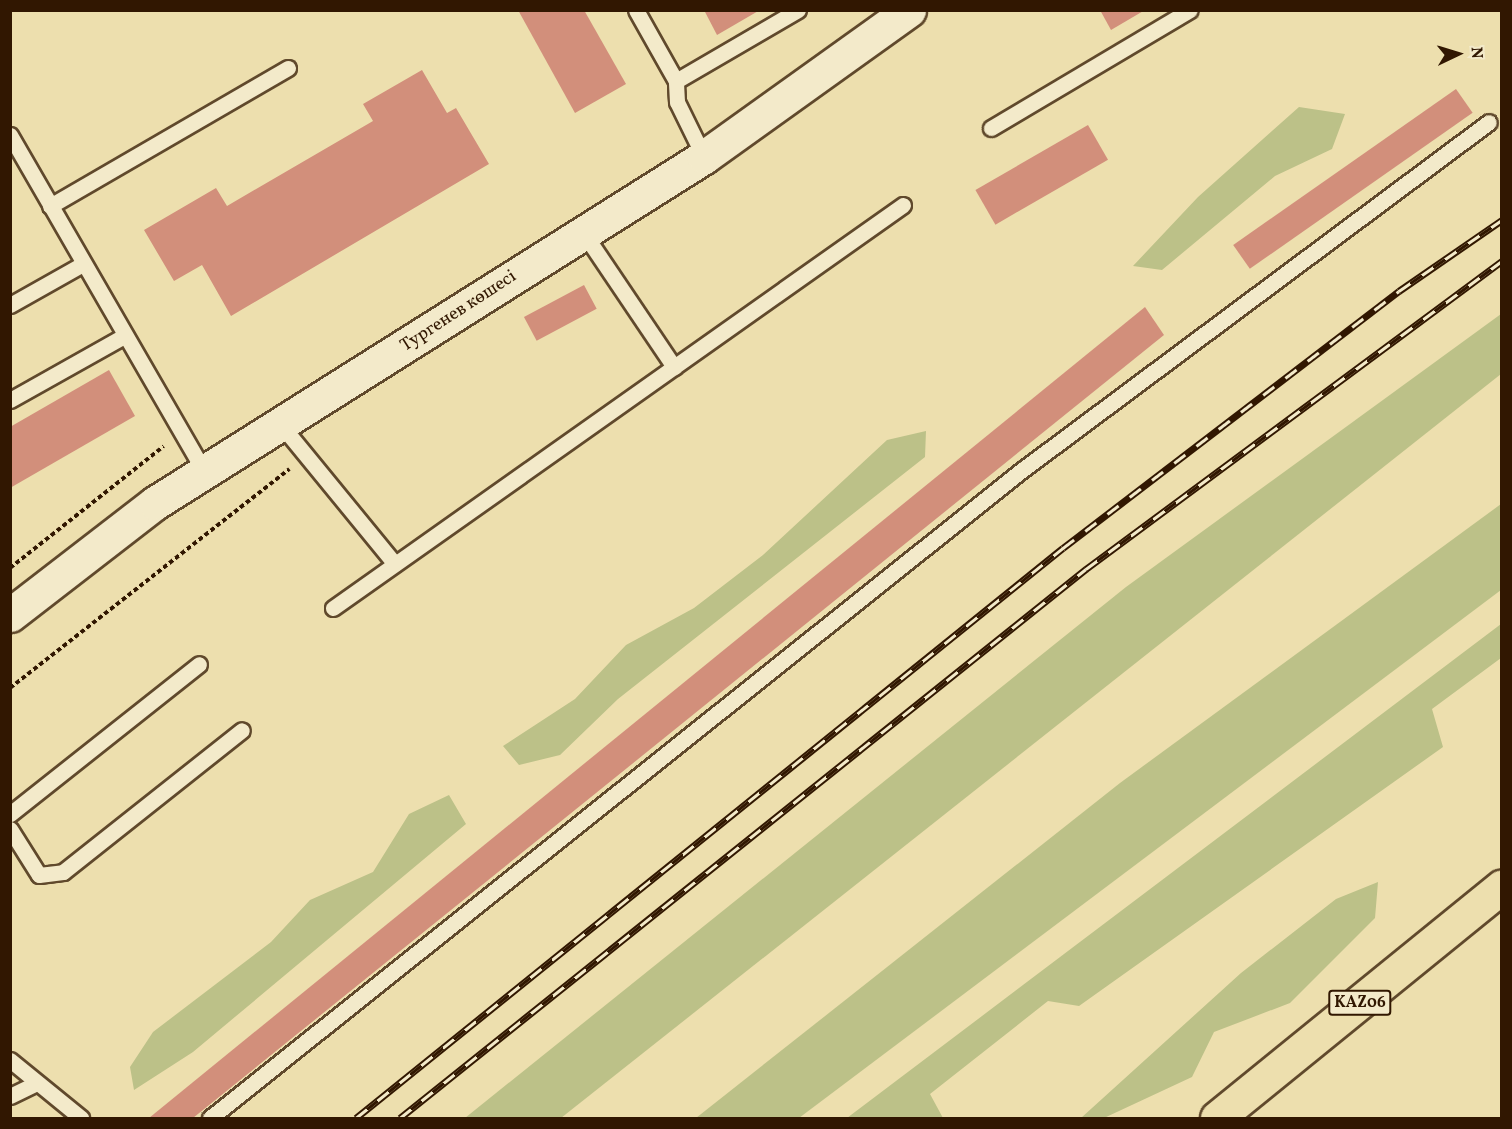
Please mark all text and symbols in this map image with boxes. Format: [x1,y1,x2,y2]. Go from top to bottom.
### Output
north arrow [1428,24,1488,84]
text: N [1465,46,1487,59]
street label: Тургенев көшесі [397,266,521,358]
road number: KАZ06 [1327,990,1393,1016]

